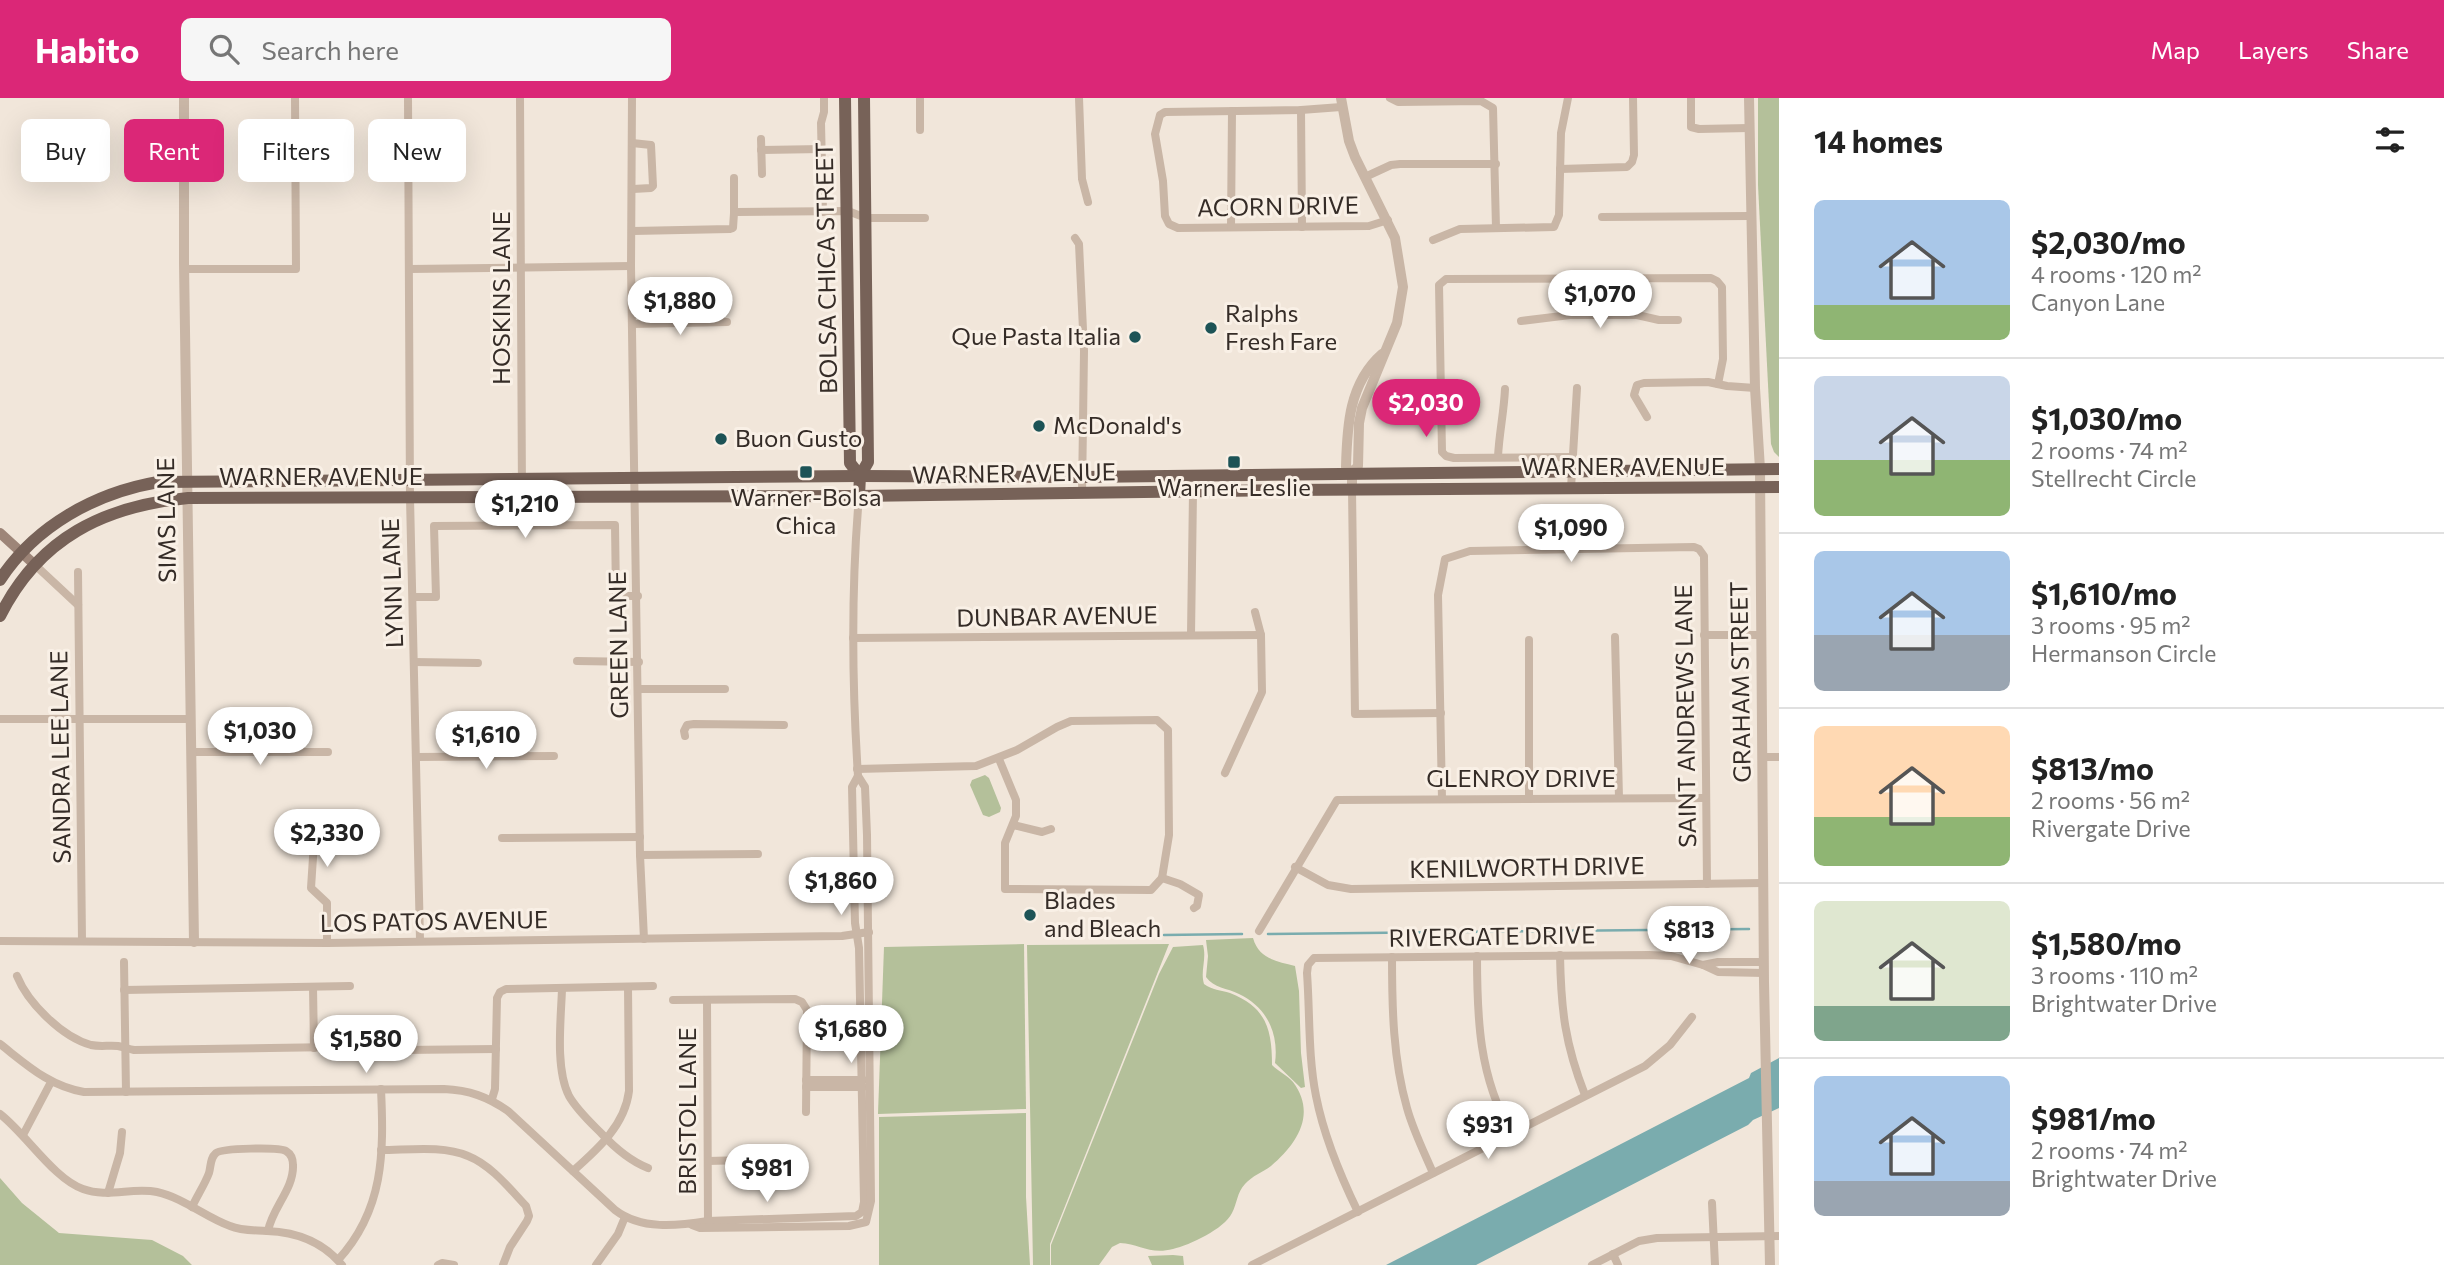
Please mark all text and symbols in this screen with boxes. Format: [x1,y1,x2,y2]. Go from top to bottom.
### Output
search box [181,18,671,81]
text: Habito [35,29,139,70]
icon: search [205,30,243,68]
text: Search here [261,34,399,65]
text: Map [2151,35,2200,64]
text: Layers [2238,35,2309,64]
text: Share [2347,35,2409,64]
chip: Buy [21,119,110,182]
chip: Rent [124,119,224,182]
chip: Filters [238,119,354,182]
chip: New [368,119,466,182]
icon: filters [2371,121,2409,159]
text: 14 homes [1814,122,1943,159]
street label: BOLSA CHICA STREET [809,142,842,394]
street label: ACORN DRIVE [1197,190,1359,221]
street label: HOSKINS LANE [486,211,515,385]
text: $2,030/mo [2031,223,2186,260]
icon: home [1870,228,1954,312]
text: 4 rooms · 120 m² [2031,260,2202,288]
pin: $1,070 [1543,271,1657,330]
pin: $1,880 [623,278,737,337]
text: $1,070 [1564,279,1636,307]
text: $1,880 [644,286,716,314]
text: Canyon Lane [2031,288,2165,316]
place label: Ralphs Fresh Fare [1225,298,1337,355]
marker: Ralphs Fresh Fare [1203,320,1219,336]
place label: Que Pasta Italia [951,321,1121,350]
marker: Que Pasta Italia [1127,329,1143,345]
pin: $2,030 [1369,380,1483,439]
text: $2,030 [1388,388,1464,416]
text: $1,030/mo [2031,399,2182,436]
icon: home [1870,404,1954,488]
place label: McDonald's [1053,410,1182,439]
marker: McDonald's [1031,418,1047,434]
place label: Buon Gusto [735,423,862,452]
marker: Buon Gusto [713,431,729,447]
text: 2 rooms · 74 m² [2031,436,2187,464]
street label: WARNER AVENUE [1521,451,1725,480]
marker: Warner-Leslie [1226,454,1242,470]
street label: WARNER AVENUE [912,456,1116,489]
street label: SIMS LANE [150,457,181,583]
street label: WARNER AVENUE [219,461,423,490]
marker: Warner-Bolsa Chica [798,464,814,480]
text: Stellrecht Circle [2031,464,2196,492]
place label: Warner-Leslie [1157,472,1311,501]
pin: $1,210 [468,480,582,540]
place label: Warner-Bolsa Chica [731,482,881,539]
text: $1,210 [491,489,559,517]
pin: $1,090 [1514,504,1628,564]
text: $1,090 [1534,513,1608,541]
street label: LYNN LANE [375,517,408,649]
street label: GREEN LANE [602,571,633,719]
text: $1,610/mo [2031,574,2177,611]
icon: home [1870,579,1954,663]
street label: GRAHAM STREET [1723,581,1756,783]
street label: SAINT ANDREWS LANE [1668,584,1701,848]
street label: DUNBAR AVENUE [956,599,1158,632]
text: 3 rooms · 95 m² [2031,611,2190,639]
text: Hermanson Circle [2031,639,2216,667]
street label: SANDRA LEE LANE [43,650,76,864]
pin: $1,030 [203,708,317,767]
pin: $1,610 [429,712,543,771]
text: $1,030 [224,716,296,744]
text: $1,610 [452,720,520,748]
text: $813/mo [2031,749,2154,786]
icon: home [1870,754,1954,838]
street label: GLENROY DRIVE [1426,763,1616,792]
text: 2 rooms · 56 m² [2031,786,2190,814]
pin: $2,330 [270,810,384,869]
text: Rivergate Drive [2031,814,2191,842]
text: $2,330 [290,818,364,846]
street label: KENILWORTH DRIVE [1409,850,1645,883]
pin: $1,860 [784,858,898,917]
text: $1,860 [805,866,877,894]
place label: Blades and Bleach [1044,885,1161,942]
street label: LOS PATOS AVENUE [320,904,548,937]
pin: $813 [1648,906,1730,966]
marker: Blades and Bleach [1022,907,1038,923]
text: $813 [1663,915,1715,943]
street label: RIVERGATE DRIVE [1388,919,1596,952]
text: $1,580/mo [2031,924,2181,961]
icon: home [1870,929,1954,1013]
text: 3 rooms · 110 m² [2031,961,2198,989]
text: Brightwater Drive [2031,989,2217,1017]
pin: $1,680 [794,1006,908,1065]
text: $1,680 [815,1014,887,1042]
pin: $1,580 [309,1016,423,1075]
text: $1,580 [330,1024,402,1052]
street label: BRISTOL LANE [672,1027,701,1195]
text: $981/mo [2031,1099,2156,1136]
pin: $931 [1447,1102,1529,1161]
icon: home [1870,1104,1954,1188]
text: $931 [1462,1110,1514,1138]
text: 2 rooms · 74 m² [2031,1136,2187,1164]
pin: $981 [726,1144,808,1204]
text: $981 [741,1153,793,1181]
text: Brightwater Drive [2031,1164,2217,1192]

